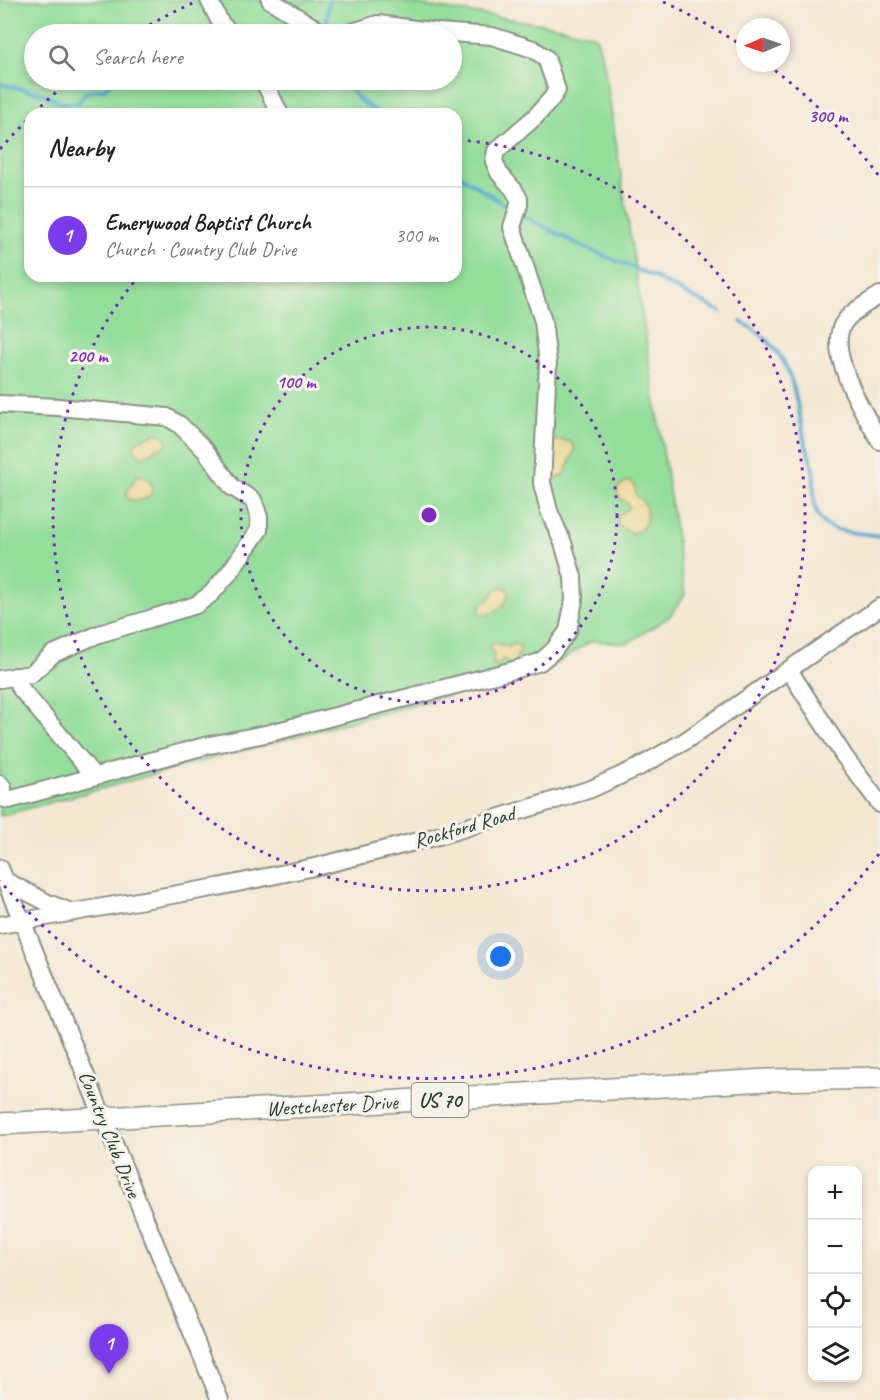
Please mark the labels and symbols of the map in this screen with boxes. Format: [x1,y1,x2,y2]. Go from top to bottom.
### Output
north arrow [736,18,790,72]
text: 300 m [809,105,849,127]
text: 200 m [69,345,109,367]
text: 100 m [277,371,317,393]
centre of rings [419,505,439,525]
street label: Rockford Road [410,799,520,854]
your location [486,942,515,971]
street label: Country Club Drive [73,1067,148,1202]
road number: US 70 [412,1083,468,1117]
street label: Westchester Drive [266,1089,400,1121]
pin: 1 [90,1324,128,1374]

